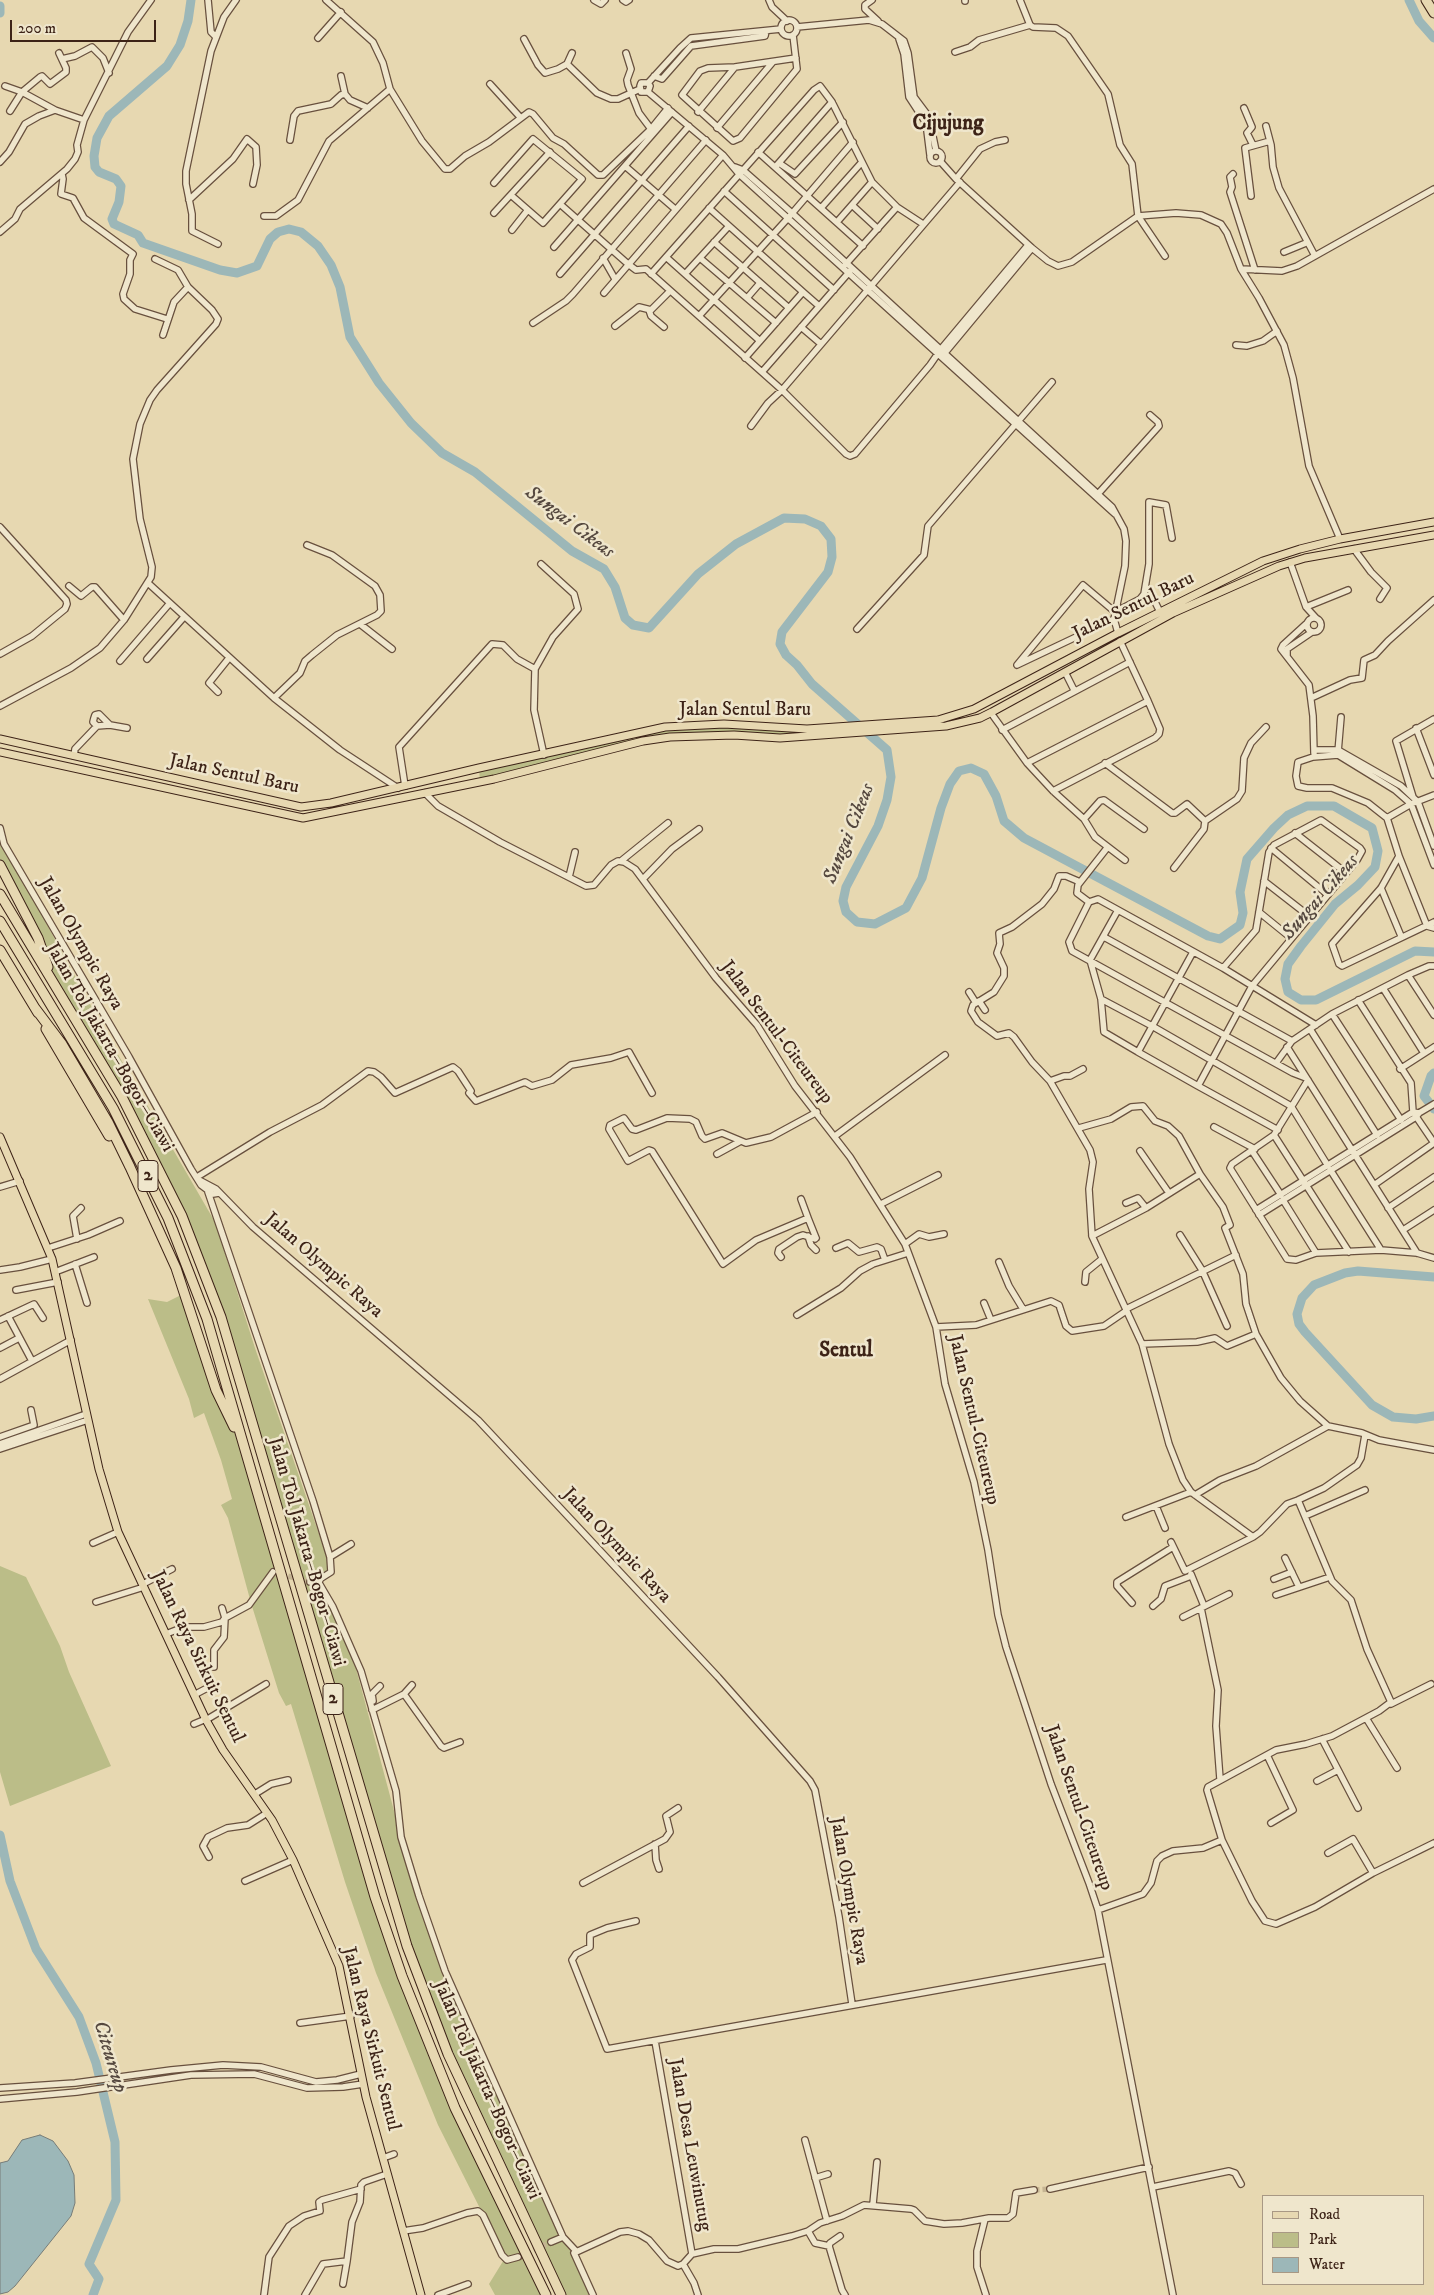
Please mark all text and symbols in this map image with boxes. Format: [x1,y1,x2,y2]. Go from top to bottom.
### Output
scale bar [12,10,159,42]
text: 200 m [18,19,56,38]
district label: Cijujung [913,112,983,138]
water label: Sungai Cikeas [520,482,618,564]
street label: Jalan Sentul Baru [1070,568,1198,646]
street label: Jalan Sentul Baru [679,700,811,722]
street label: Jalan Sentul Baru [167,750,301,800]
water label: Sungai Cikeas [819,781,881,887]
water label: Sungai Cikeas [1277,850,1365,946]
street label: Jalan Olympic Raya [33,874,127,1014]
street label: Jalan Tol Jakarta–Bogor–Ciawi [40,939,178,1157]
street label: Jalan Sentul-Citeureup [715,957,837,1109]
road number: 2 [138,1160,158,1192]
street label: Jalan Olympic Raya [259,1208,387,1324]
street label: Jalan Sentul-Citeureup [942,1333,1004,1507]
district label: Sentul [819,1339,873,1365]
street label: Jalan Tol Jakarta–Bogor–Ciawi [262,1435,350,1669]
street label: Jalan Olympic Raya [557,1484,675,1608]
street label: Jalan Raya Sirkuit Sentul [145,1567,249,1747]
road number: 2 [323,1684,343,1715]
street label: Jalan Sentul-Citeureup [1039,1722,1117,1894]
street label: Jalan Olympic Raya [824,1815,872,1967]
street label: Jalan Raya Sirkuit Sentul [336,1945,404,2133]
street label: Jalan Tol Jakarta–Bogor–Ciawi [427,1977,545,2203]
water label: Citeureup [87,2018,131,2096]
street label: Jalan Desa Leuwinutug [663,2057,715,2233]
legend [1262,2195,1424,2285]
text: Road [1309,2205,1340,2224]
text: Park [1309,2230,1337,2249]
text: Water [1309,2255,1345,2274]

